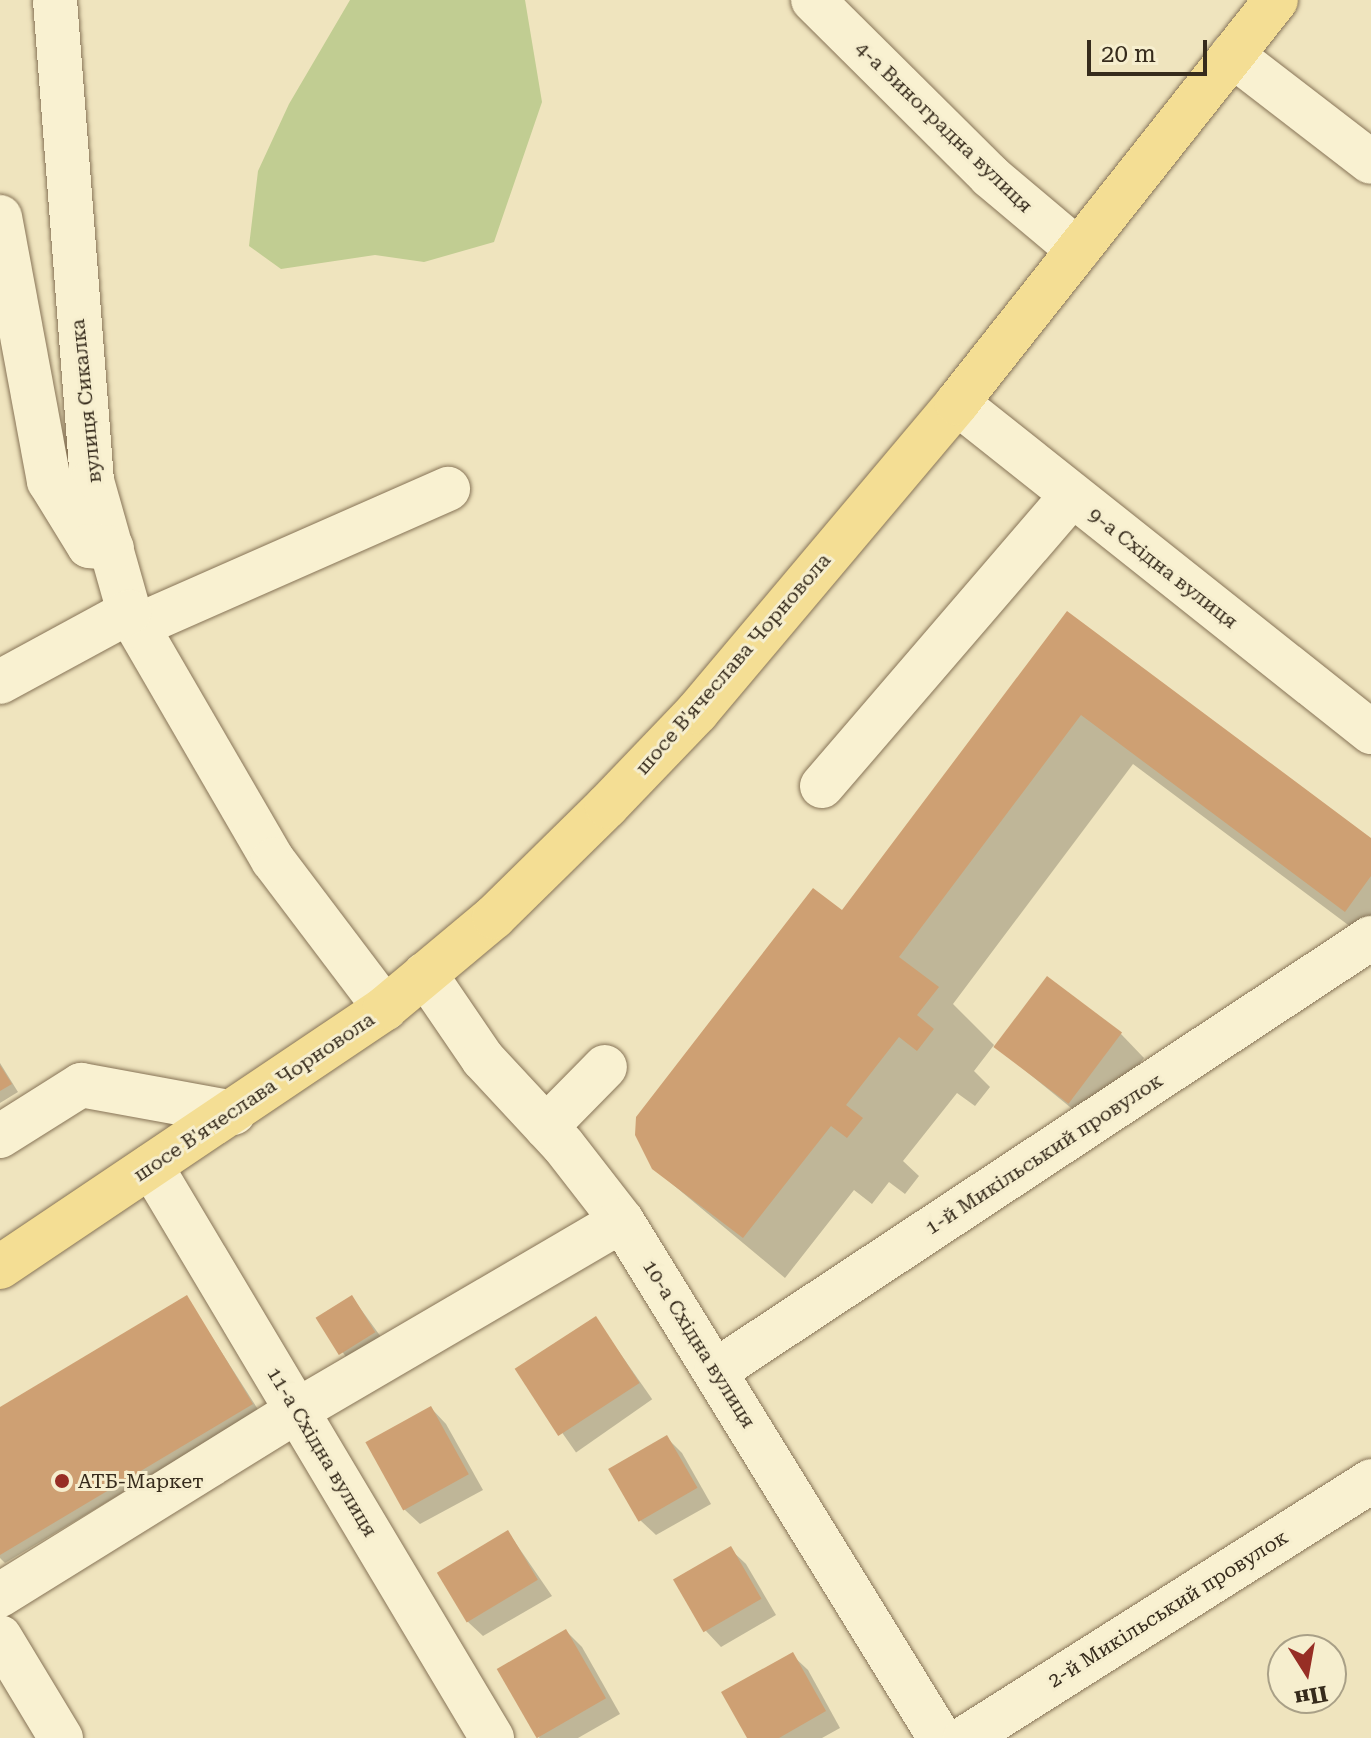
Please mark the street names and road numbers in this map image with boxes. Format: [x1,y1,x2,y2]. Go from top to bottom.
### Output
street label: 4-а Виноградна вулиця [851,36,1037,218]
street label: вулиця Сикалка [65,318,107,484]
street label: 9-а Східна вулиця [1084,502,1242,634]
street label: шосе В'ячеслава Чорновола [630,548,836,780]
street label: шосе В'ячеслава Чорновола [129,1007,379,1187]
street label: 1-й Микільський провулок [921,1068,1167,1240]
street label: 10-а Східна вулиця [637,1255,761,1433]
street label: 11-а Східна вулиця [262,1363,382,1541]
street label: 2-й Микільський провулок [1044,1525,1292,1693]

